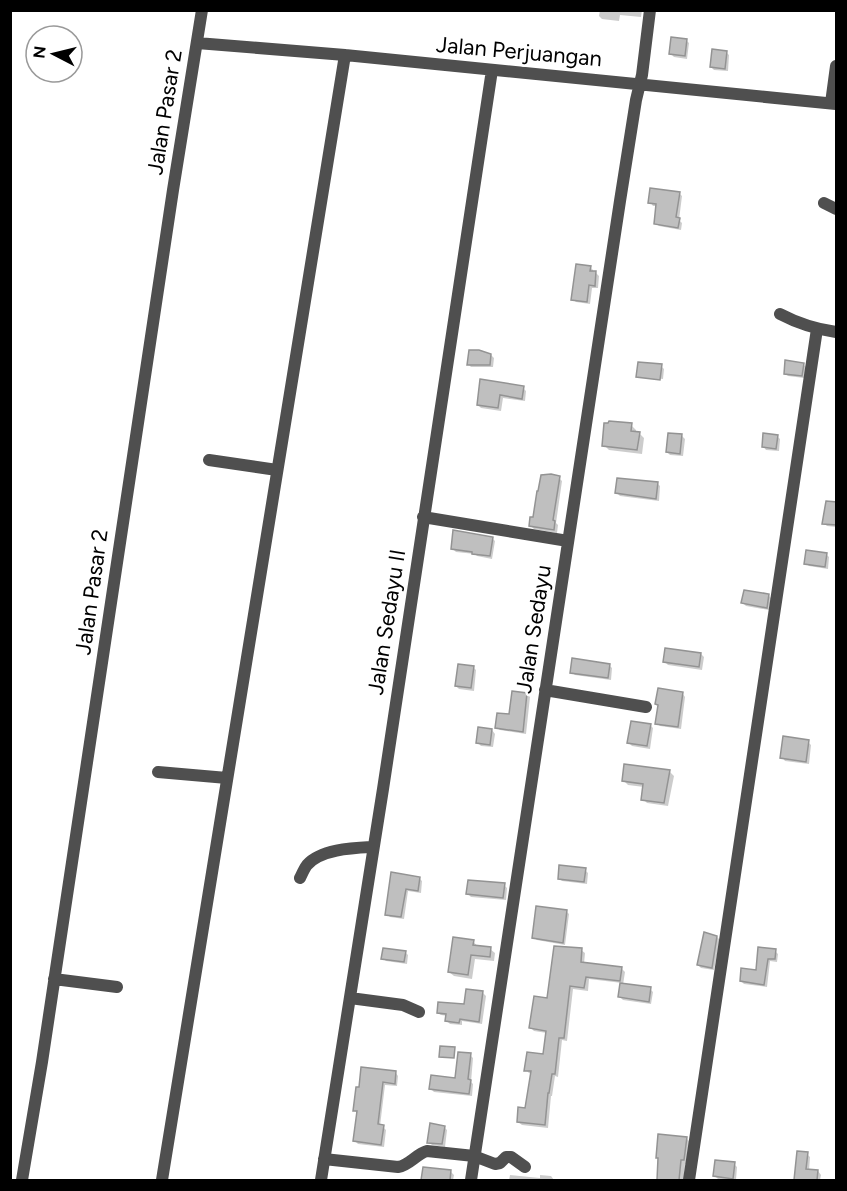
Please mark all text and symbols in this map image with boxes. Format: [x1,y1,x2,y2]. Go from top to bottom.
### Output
north arrow [24,24,84,84]
street label: Jalan Perjuangan [435,31,603,72]
text: N [29,45,50,60]
street label: Jalan Pasar 2 [141,47,188,177]
street label: Jalan Pasar 2 [69,527,114,657]
street label: Jalan Sedayu II [362,547,411,697]
street label: Jalan Sedayu [510,563,557,695]

